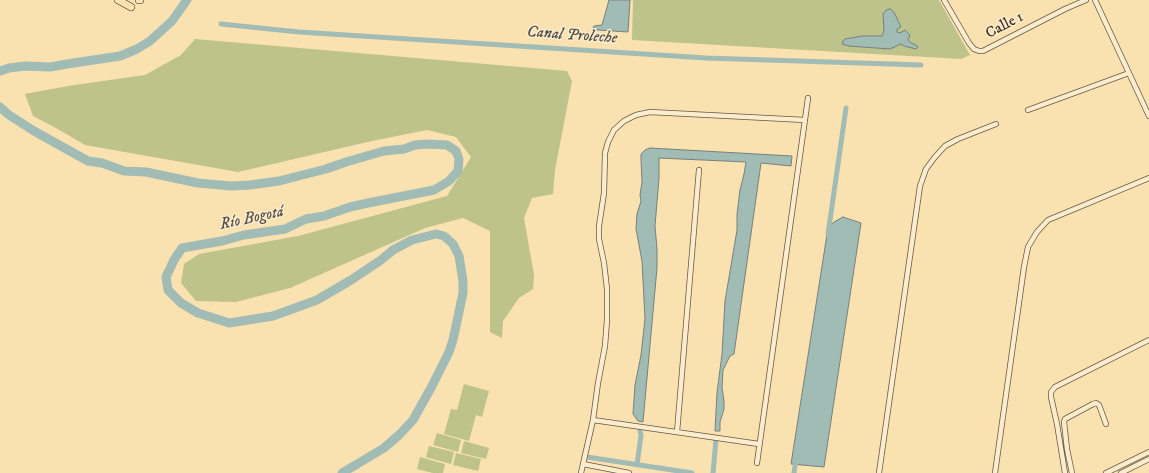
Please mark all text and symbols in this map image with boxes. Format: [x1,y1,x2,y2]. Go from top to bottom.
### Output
street label: Calle 1 [983,9,1027,43]
water label: Canal Proleche [526,23,618,49]
water label: Río Bogotá [218,203,286,235]

